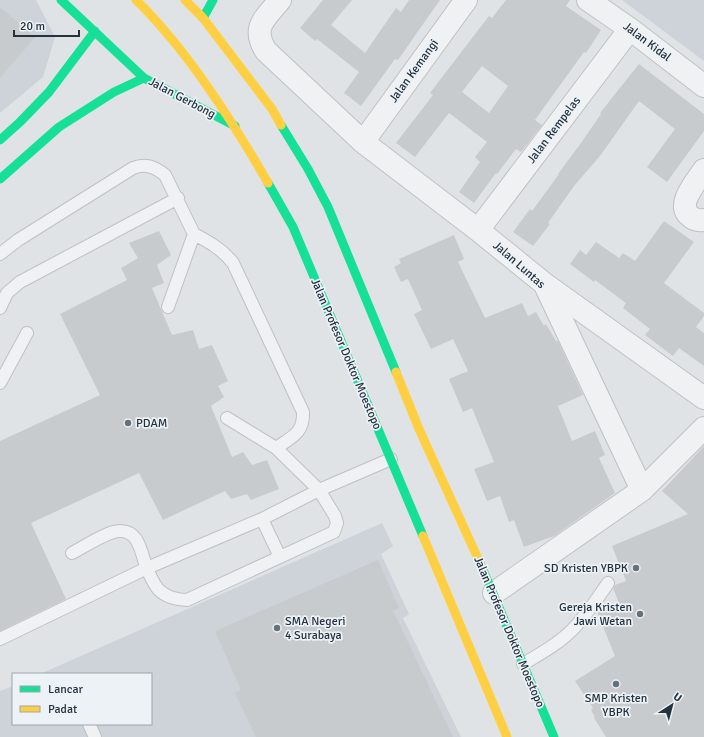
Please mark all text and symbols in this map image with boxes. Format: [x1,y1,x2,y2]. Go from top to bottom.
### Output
scale bar [14,12,79,38]
text: 20 m [20,19,45,34]
street label: Jalan Kidal [620,19,674,65]
street label: Jalan Kemangi [386,36,442,106]
street label: Jalan Gerbong [146,74,218,122]
street label: Jalan Rempelas [524,94,584,166]
street label: Jalan Luntas [490,238,548,292]
street label: Jalan Profesor Doktor Moestopo [307,276,385,432]
place label: PDAM [136,416,167,431]
marker: PDAM [123,418,133,428]
street label: Jalan Profesor Doktor Moestopo [470,554,548,710]
place label: SD Kristen YBPK [544,561,628,576]
marker: SD Kristen YBPK [631,563,641,573]
place label: Gereja Kristen Jawi Wetan [559,600,632,629]
marker: Gereja Kristen Jawi Wetan [635,609,645,619]
place label: SMA Negeri 4 Surabaya [285,614,346,643]
marker: SMA Negeri 4 Surabaya [272,623,282,633]
legend [12,673,152,725]
marker: SMP Kristen YBPK [611,679,621,689]
text: Lancar [48,682,84,697]
north arrow [652,685,692,725]
text: U [671,690,684,705]
place label: SMP Kristen YBPK [585,691,647,720]
text: Padat [48,702,77,717]

